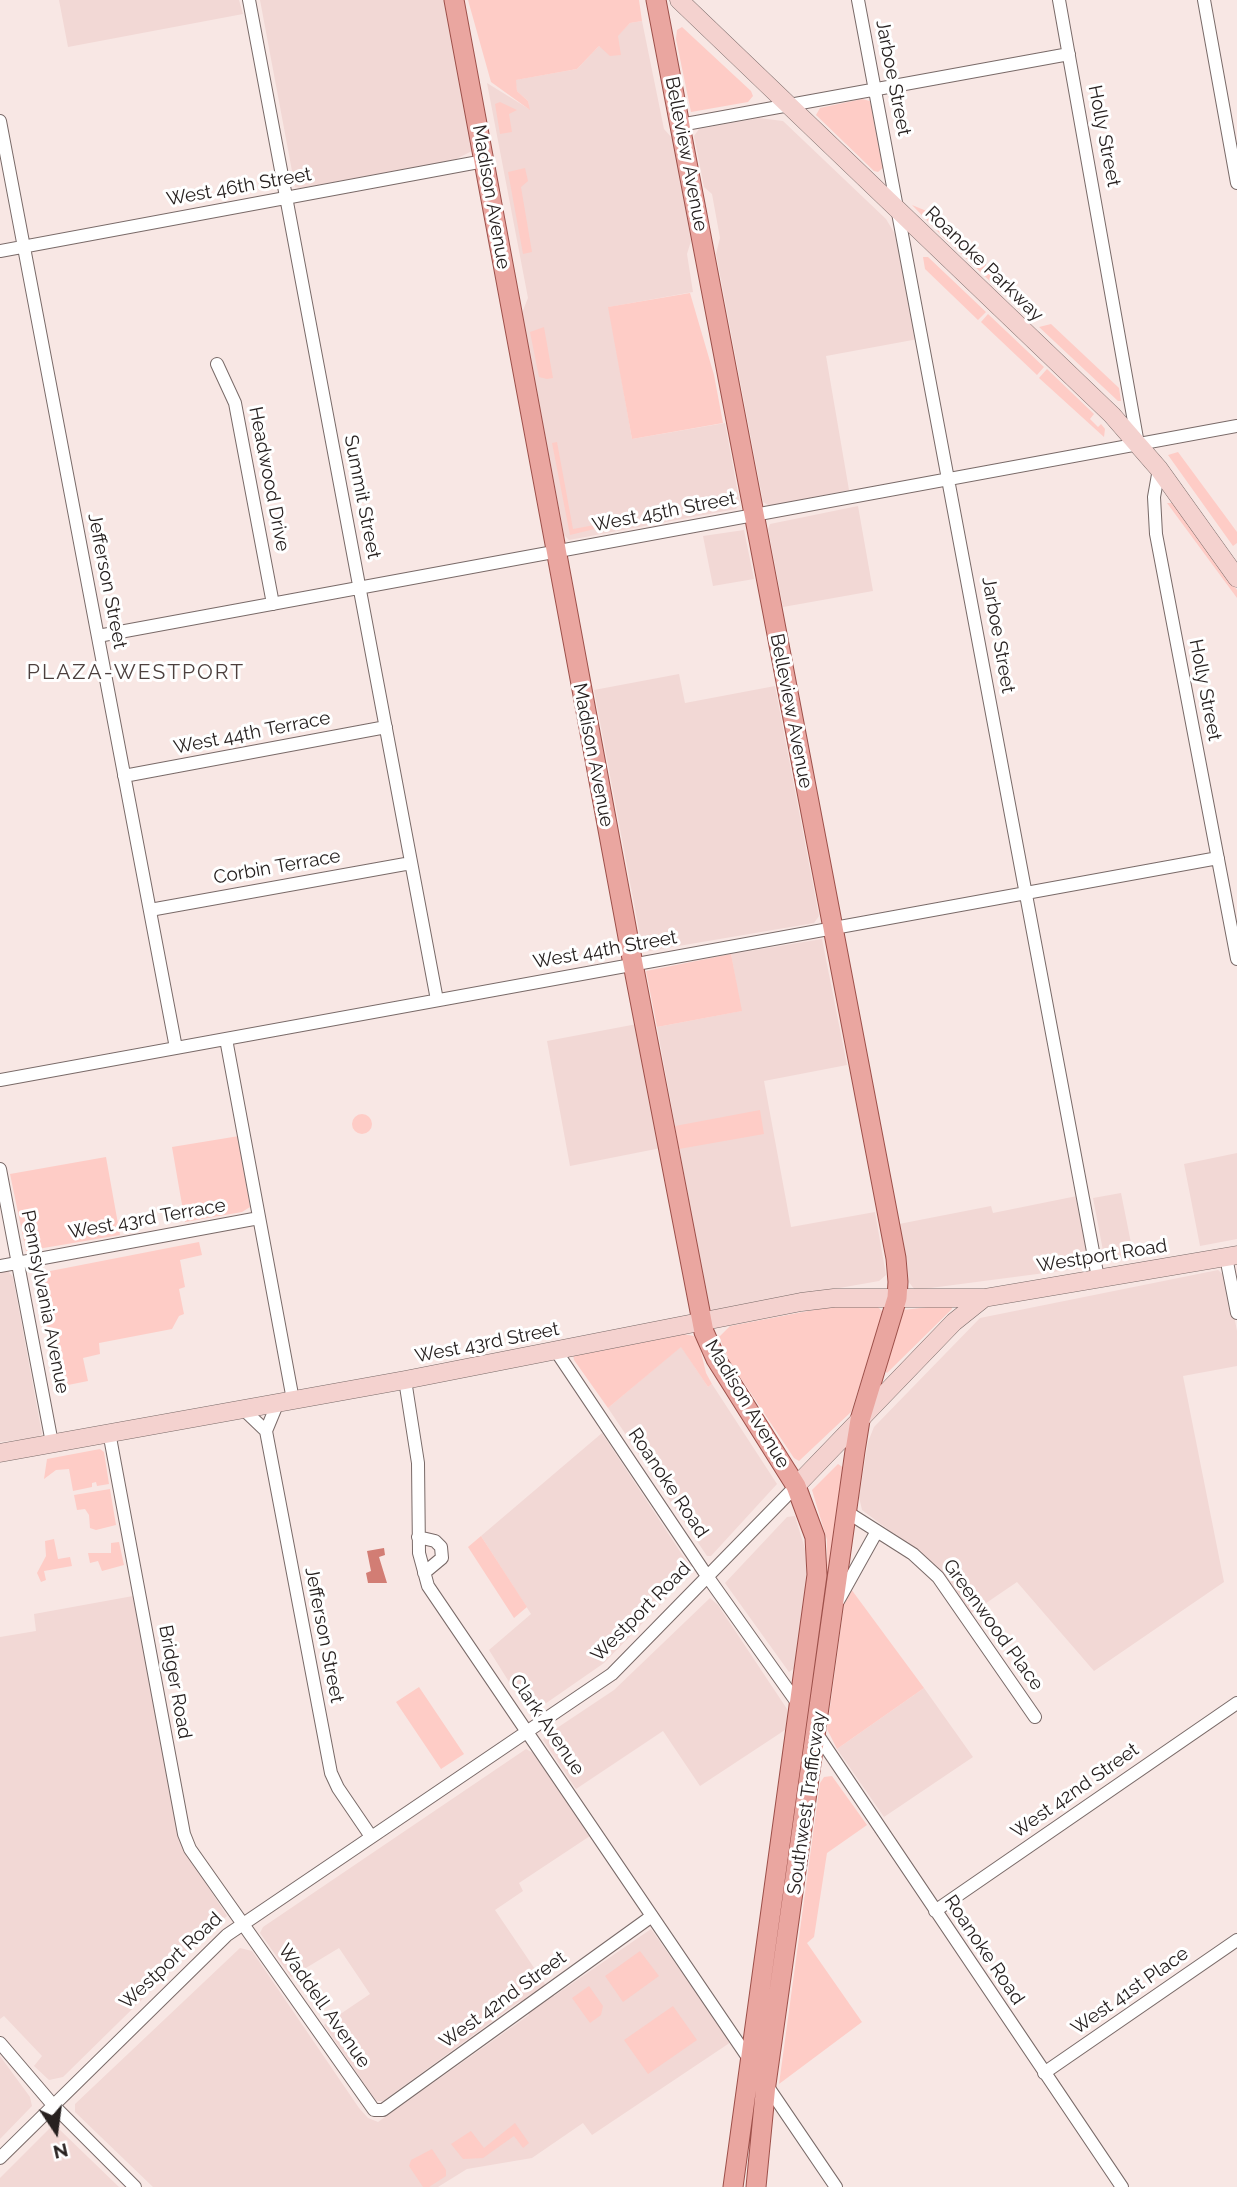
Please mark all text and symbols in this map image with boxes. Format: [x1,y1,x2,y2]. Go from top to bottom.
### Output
street label: Jarboe Street [871,18,915,138]
street label: Belleview Avenue [660,75,712,233]
street label: Holly Street [1083,83,1125,189]
street label: Madison Avenue [467,123,515,271]
street label: West 46th Street [165,163,313,211]
street label: Roanoke Parkway [920,202,1048,326]
street label: Headwood Drive [244,405,294,553]
street label: Summit Street [339,433,385,561]
street label: West 45th Street [590,487,738,537]
street label: Jefferson Street [83,511,131,651]
street label: Jarboe Street [977,575,1019,695]
street label: Belleview Avenue [765,632,817,790]
street label: Holly Street [1184,637,1226,743]
district label: PLAZA-WESTPORT [29,660,243,686]
street label: Madison Avenue [568,681,618,829]
street label: West 44th Terrace [172,707,332,759]
street label: Corbin Terrace [212,845,342,889]
street label: West 44th Street [531,926,679,974]
street label: West 43rd Terrace [66,1194,228,1244]
street label: Pennsylvania Avenue [16,1208,74,1396]
street label: Westport Road [1035,1234,1169,1278]
street label: West 43rd Street [413,1318,561,1368]
street label: Madison Avenue [700,1336,794,1472]
street label: Roanoke Road [623,1424,713,1542]
street label: Greenwood Place [938,1555,1048,1695]
street label: Westport Road [586,1557,696,1667]
street label: Jefferson Street [300,1565,348,1705]
street label: Bridger Road [154,1623,196,1741]
street label: Clark Avenue [505,1670,589,1780]
street label: Southwest Trafficway [783,1710,831,1896]
street label: West 42nd Street [1007,1738,1143,1844]
street label: Roanoke Road [939,1891,1029,2009]
street label: Westport Road [115,1908,227,2014]
street label: Waddell Avenue [273,1940,375,2072]
street label: West 41st Place [1067,1942,1193,2040]
street label: West 42nd Street [435,1946,571,2054]
north arrow [21,2096,91,2166]
text: N [51,2139,70,2164]

